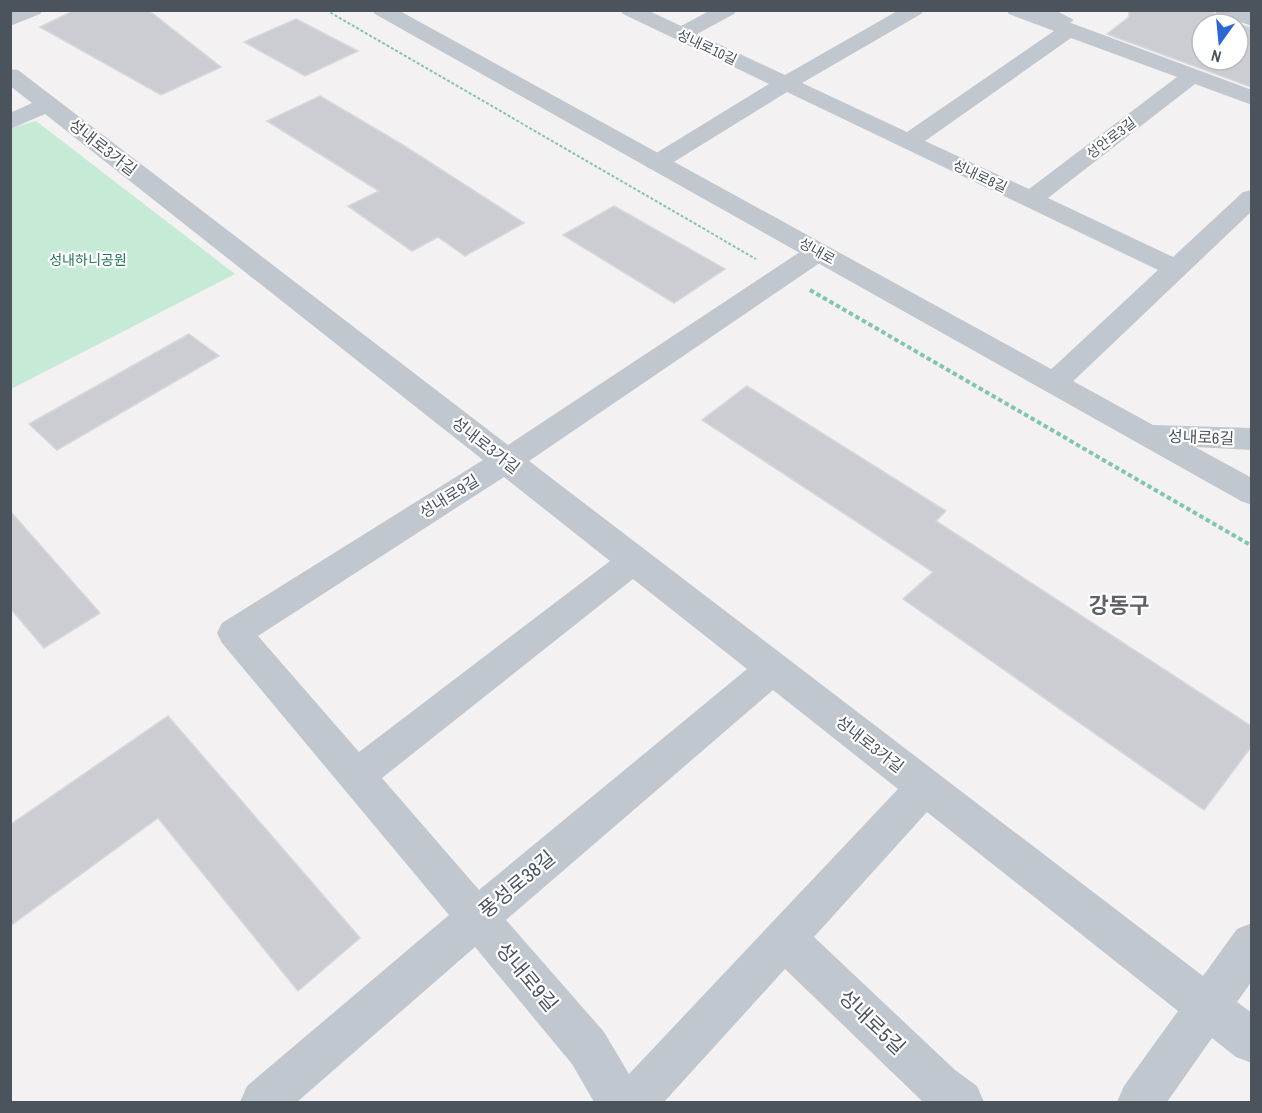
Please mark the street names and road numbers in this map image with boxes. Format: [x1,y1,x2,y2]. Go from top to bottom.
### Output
street label: 성내로10길 [674,25,740,69]
street label: 성내로3가길 [64,113,142,181]
street label: 성안로3길 [1082,113,1140,163]
street label: 성내로8길 [950,156,1010,196]
street label: 성내로 [796,234,838,268]
street label: 성내로3가길 [447,411,525,479]
street label: 성내로6길 [1168,425,1234,449]
street label: 성내로9길 [415,469,483,523]
street label: 성내로3가길 [831,710,909,778]
street label: 풍성로38길 [473,844,561,923]
street label: 성내로9길 [490,936,564,1017]
street label: 성내로5길 [833,983,911,1060]

